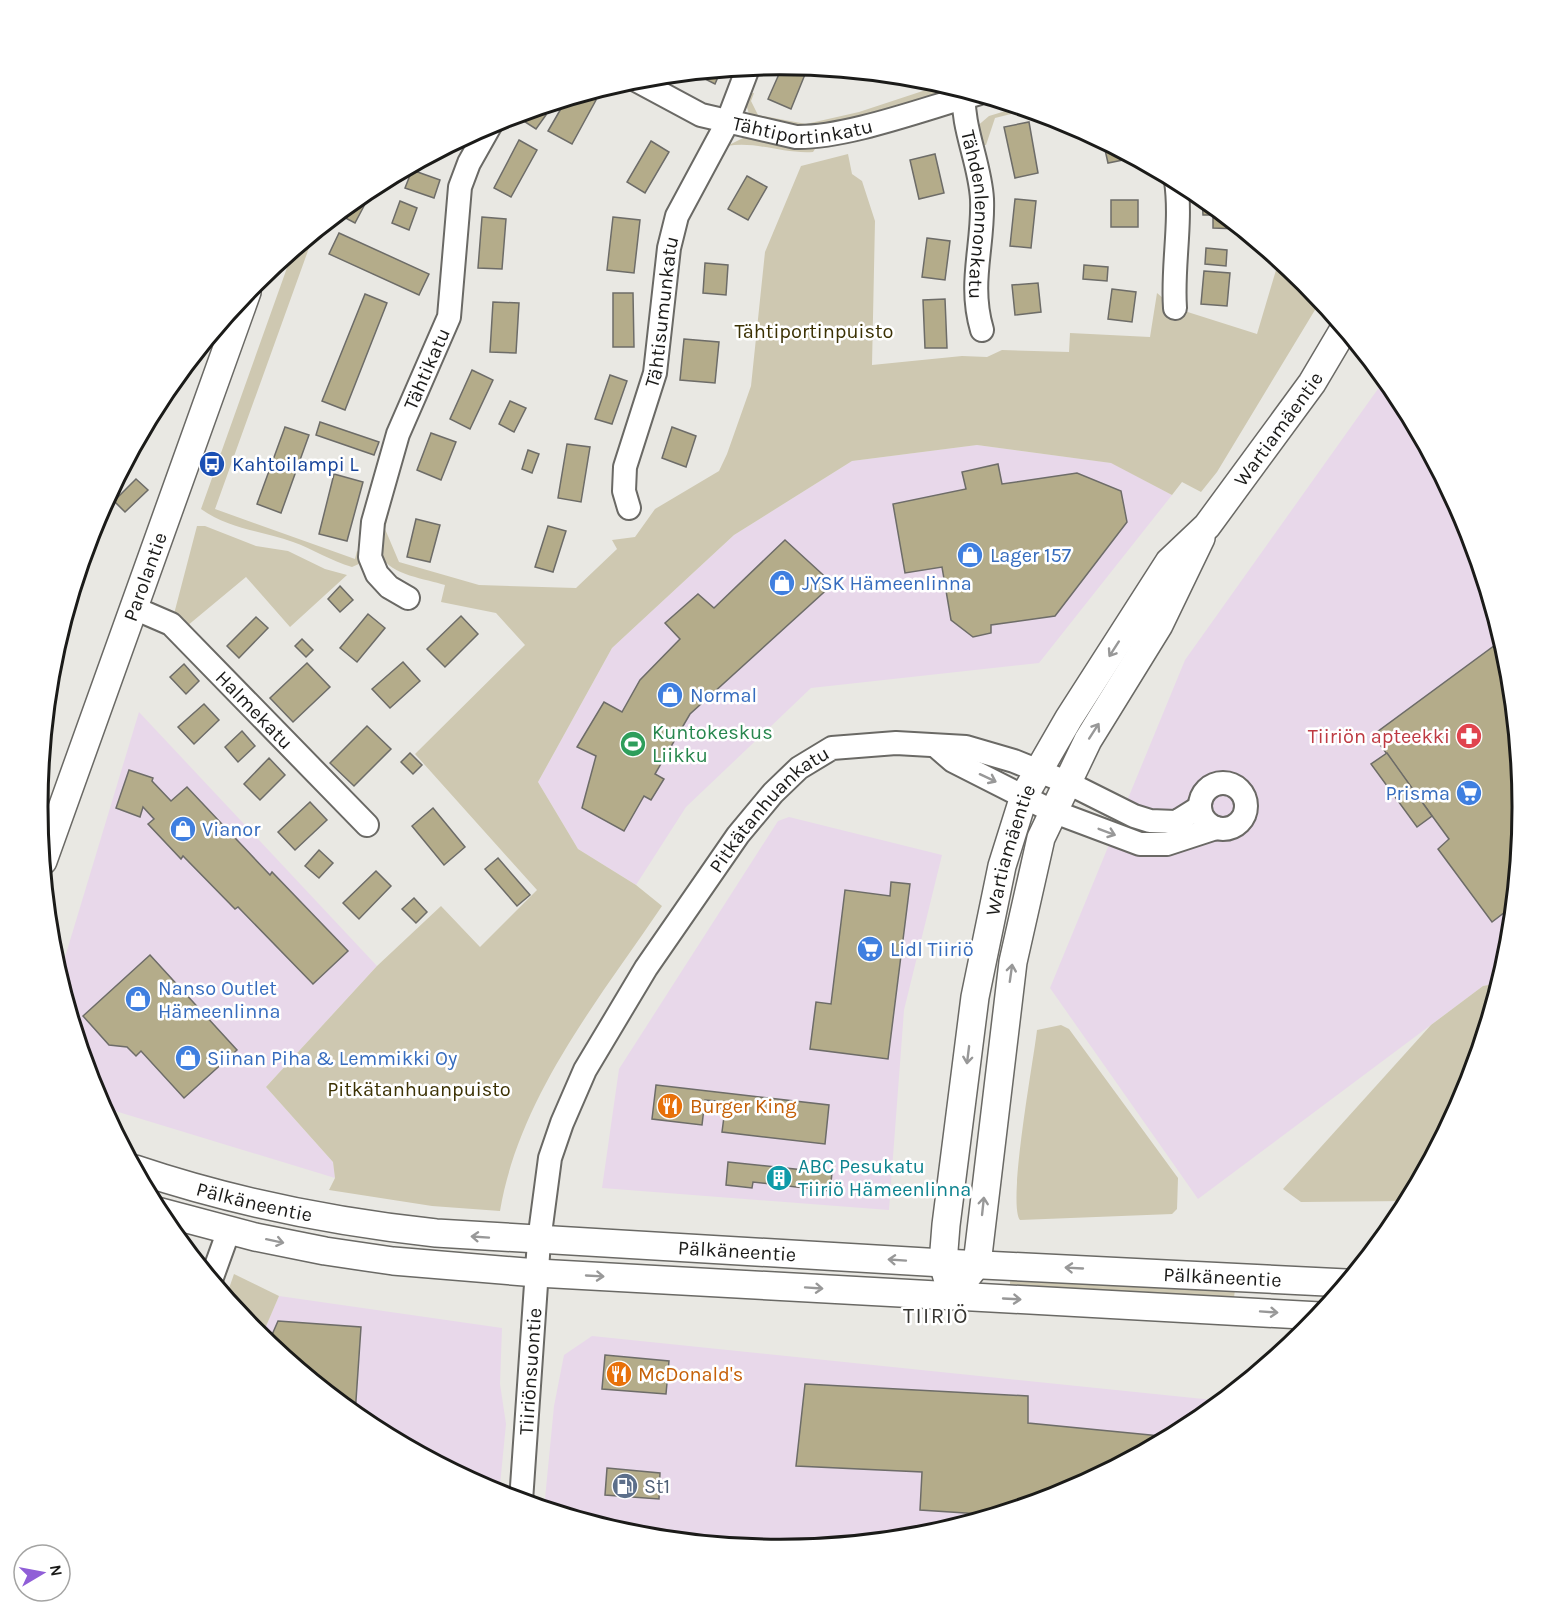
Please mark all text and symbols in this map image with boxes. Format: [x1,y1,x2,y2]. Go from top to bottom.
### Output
street label: Tähtiportinkatu [730,111,875,149]
street label: Tähdenlennonkatu [956,128,994,299]
street label: Tähtisumunkatu [640,234,683,390]
park label: Tähtiportinpuisto [735,320,893,343]
street label: Tähtikatu [399,324,454,413]
street label: Wartiamäentie [1229,368,1328,490]
bus stop icon: Kahtoilampi L [197,449,227,479]
place label: Kahtoilampi L [232,453,359,476]
street label: Parolantie [118,529,171,624]
shop icon: Lager 157 [955,540,985,570]
place label: Lager 157 [990,544,1072,567]
shop icon: JYSK Hämeenlinna [767,568,797,598]
place label: JYSK Hämeenlinna [802,572,972,595]
one-way arrow [1108,640,1120,657]
street label: Halmekatu [211,666,298,754]
shop icon: Normal [655,680,685,710]
place label: Normal [690,684,757,707]
place label: Kuntokeskus Liikku [652,721,773,767]
pharmacy icon: Tiiriön apteekki [1454,721,1484,751]
one-way arrow [1088,723,1100,740]
place label: Tiiriön apteekki [1308,725,1450,748]
sports icon: Kuntokeskus Liikku [618,729,648,759]
street label: Pitkätanhuankatu [704,741,833,877]
one-way arrow [978,772,996,784]
supermarket icon: Prisma [1454,778,1484,808]
street label: Wartiamäentie [981,780,1040,918]
place label: Prisma [1386,782,1450,805]
shop icon: Vianor [168,814,198,844]
place label: Vianor [202,818,261,841]
one-way arrow [1097,828,1115,839]
supermarket icon: Lidl Tiiriö [855,934,885,964]
place label: Lidl Tiiriö [890,938,974,961]
one-way arrow [1005,964,1016,984]
place label: Nanso Outlet Hämeenlinna [158,977,280,1023]
shop icon: Nanso Outlet Hämeenlinna [123,984,153,1014]
shop icon: Siinan Piha & Lemmikki Oy [173,1043,203,1073]
one-way arrow [962,1044,973,1064]
place label: Siinan Piha & Lemmikki Oy [207,1047,457,1070]
park label: Pitkätanhuanpuisto [327,1078,511,1101]
restaurant icon: Burger King [655,1091,685,1121]
place label: Burger King [690,1095,796,1118]
place label: ABC Pesukatu Tiiriö Hämeenlinna [798,1155,971,1201]
building icon: ABC Pesukatu Tiiriö Hämeenlinna [764,1163,794,1193]
street label: Pälkäneentie [194,1177,314,1226]
one-way arrow [978,1197,989,1217]
one-way arrow [471,1231,491,1242]
one-way arrow [265,1236,284,1247]
street label: Pälkäneentie [677,1236,797,1266]
one-way arrow [888,1255,908,1266]
street label: Pälkäneentie [1163,1262,1282,1291]
one-way arrow [1064,1263,1084,1274]
one-way arrow [585,1270,605,1281]
one-way arrow [803,1283,823,1294]
one-way arrow [1001,1294,1021,1305]
district label: TIIRIÖ [903,1303,969,1329]
street label: Tiiriönsuontie [514,1307,546,1436]
one-way arrow [1258,1307,1278,1318]
restaurant icon: McDonald's [604,1359,634,1389]
place label: McDonald's [638,1363,743,1386]
fuel station icon: St1 [610,1471,640,1501]
place label: St1 [644,1475,670,1498]
north arrow [12,1543,72,1603]
text: N [46,1563,67,1578]

